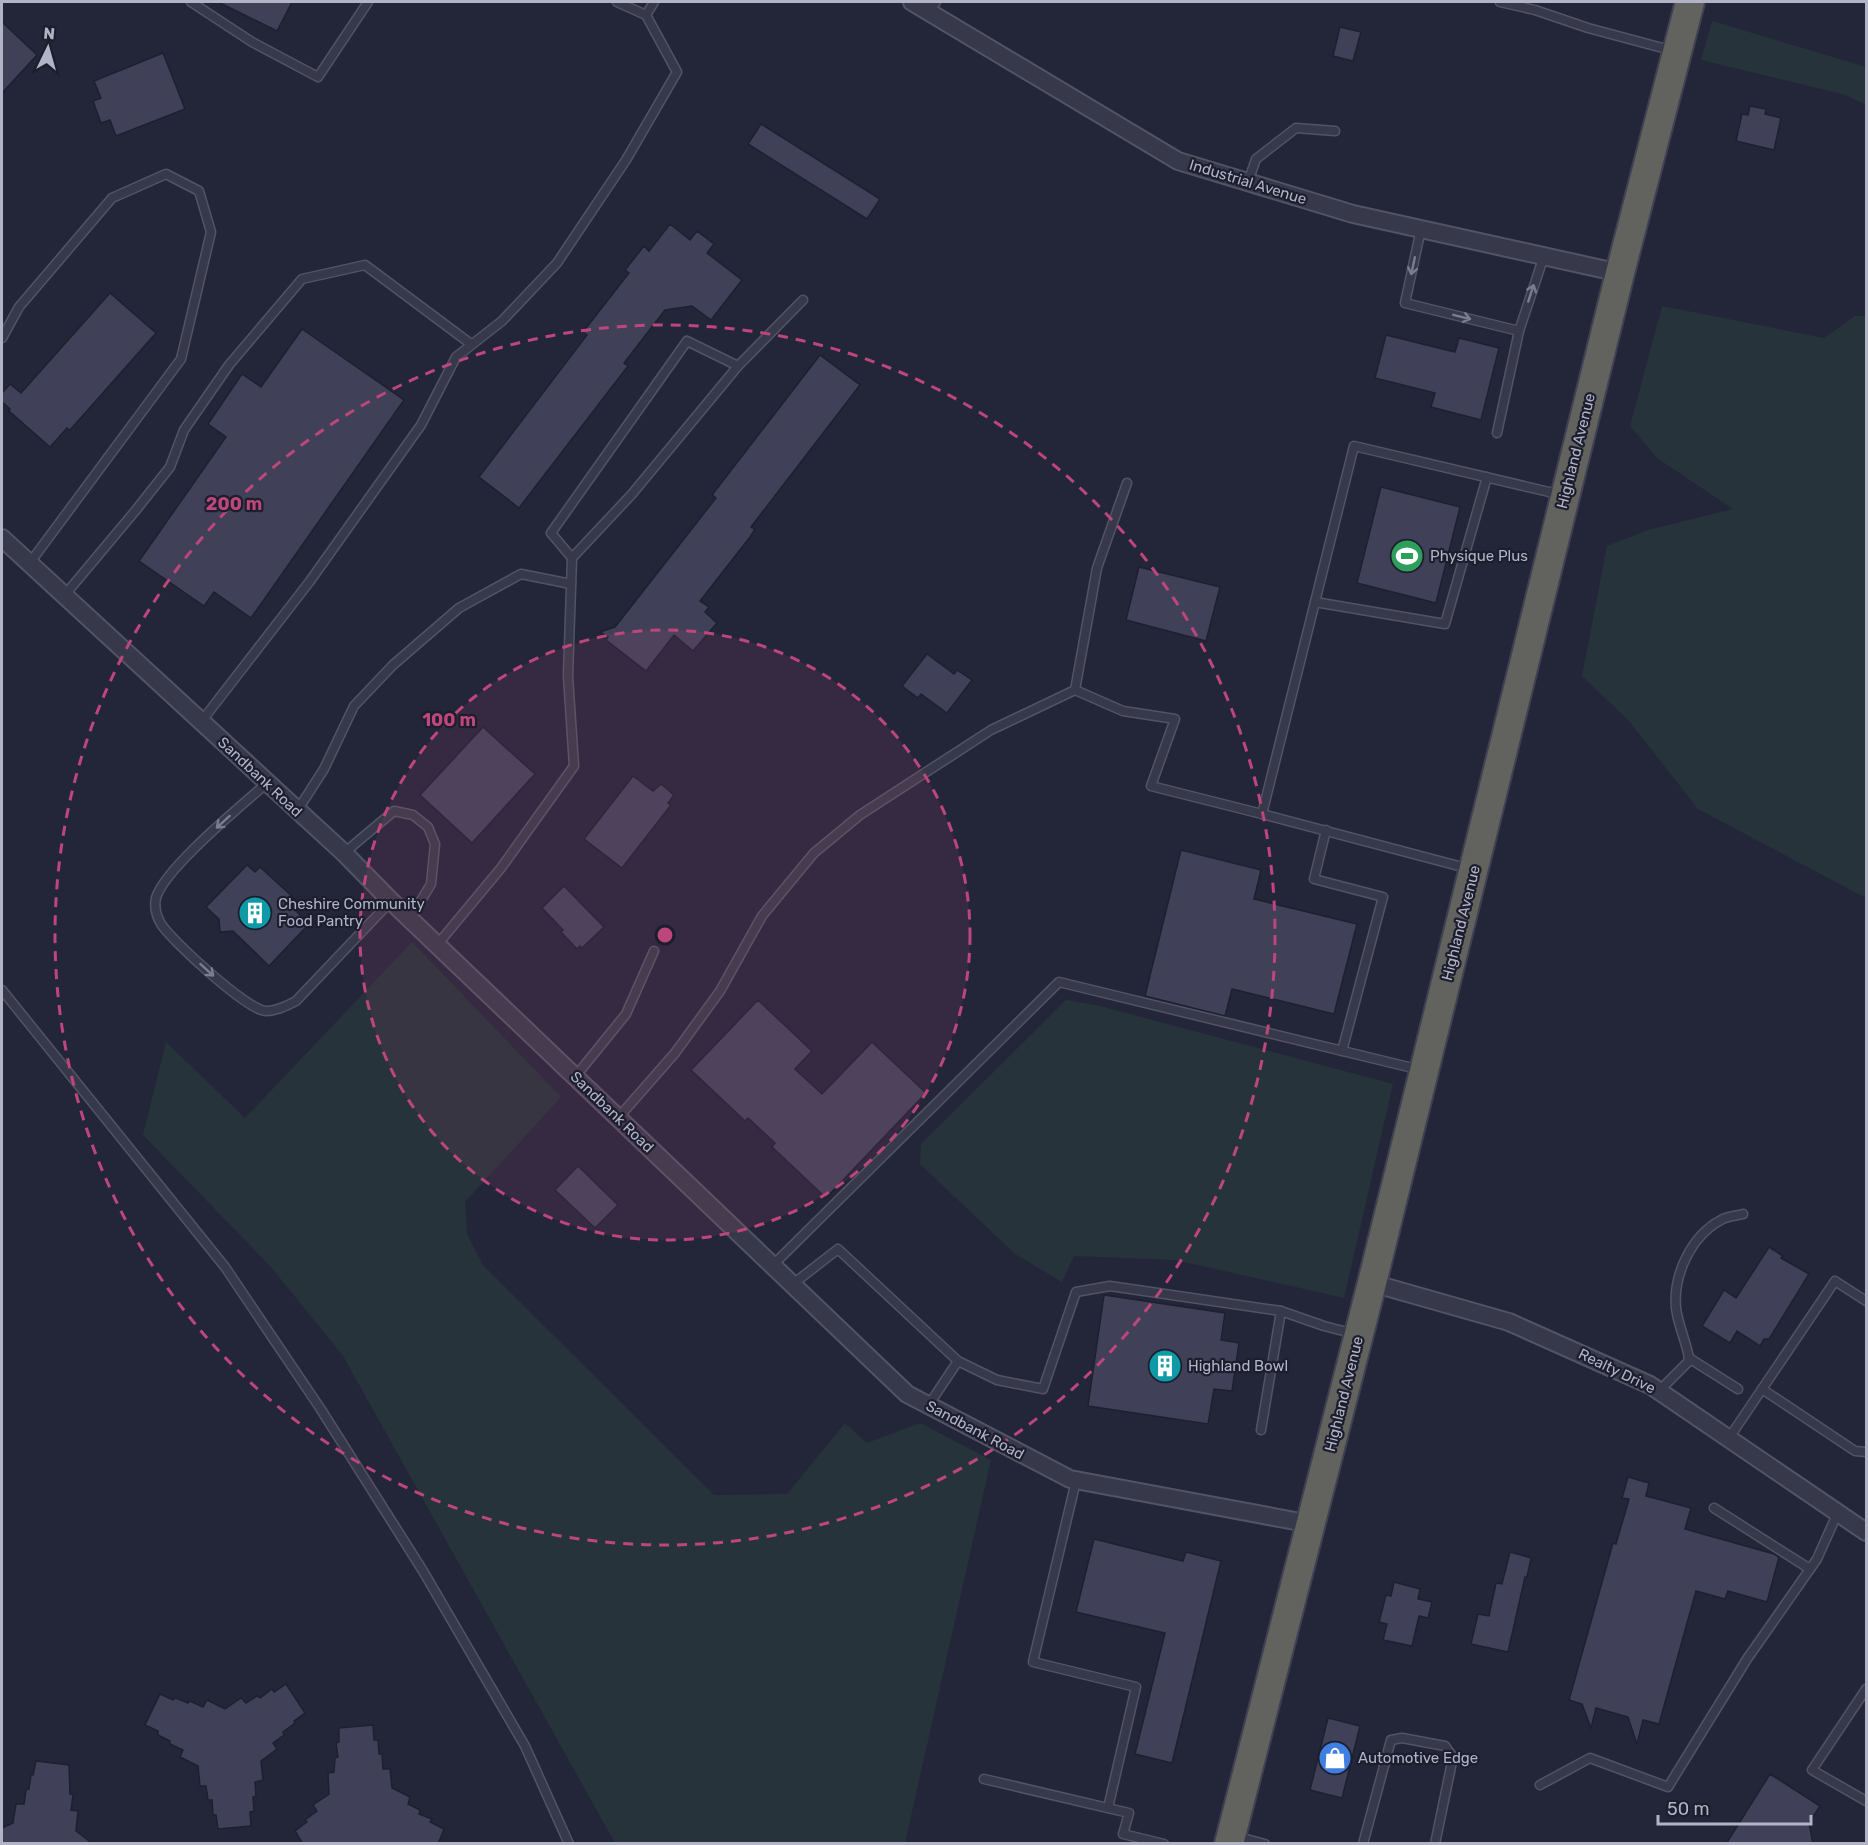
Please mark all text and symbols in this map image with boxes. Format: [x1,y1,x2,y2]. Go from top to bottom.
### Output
north arrow [18,18,78,78]
text: N [43,24,56,44]
street label: Industrial Avenue [1187,156,1309,208]
one-way arrow [1407,256,1419,275]
one-way arrow [1527,284,1538,303]
one-way arrow [1452,311,1471,323]
street label: Highland Avenue [1553,391,1599,511]
text: 200 m [206,493,262,515]
sports icon: Physique Plus [1389,538,1425,574]
place label: Physique Plus [1430,547,1528,565]
text: 100 m [422,709,476,731]
street label: Sandbank Road [214,733,306,821]
one-way arrow [216,815,231,829]
street label: Highland Avenue [1438,863,1484,983]
building icon: Cheshire Community Food Pantry [237,895,273,931]
place label: Cheshire Community Food Pantry [278,895,425,930]
centre of rings [655,925,675,945]
one-way arrow [199,963,214,977]
street label: Sandbank Road [567,1068,657,1156]
street label: Highland Avenue [1321,1334,1367,1454]
street label: Realty Drive [1575,1345,1659,1397]
building icon: Highland Bowl [1147,1348,1183,1384]
place label: Highland Bowl [1188,1357,1288,1375]
street label: Sandbank Road [923,1397,1027,1463]
shop icon: Automotive Edge [1317,1740,1353,1776]
place label: Automotive Edge [1358,1749,1478,1767]
scale bar [1658,1788,1811,1826]
text: 50 m [1667,1798,1710,1820]

